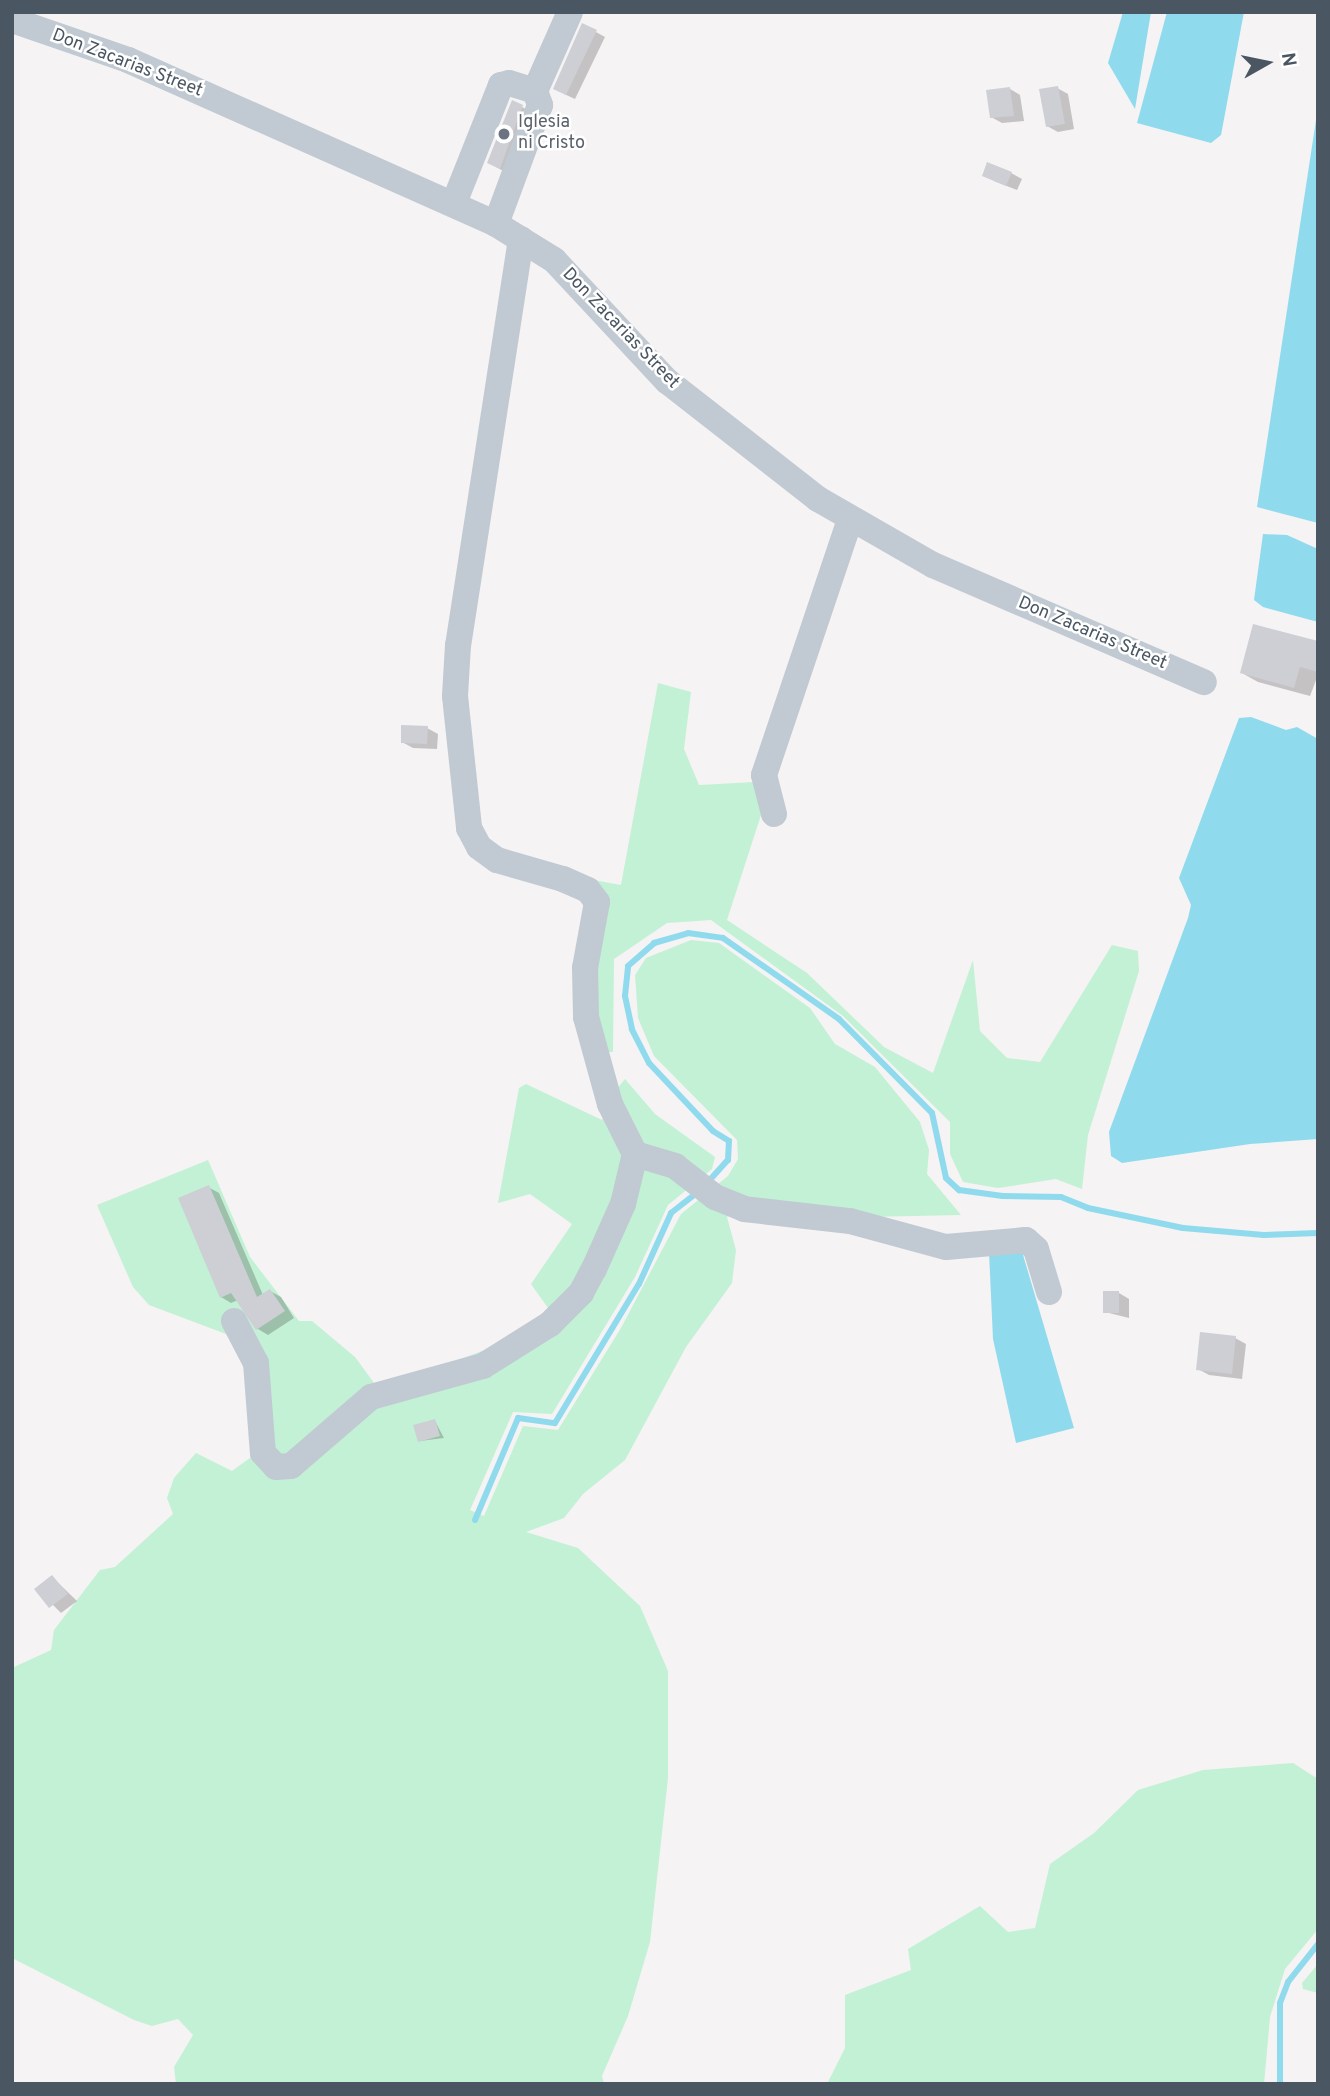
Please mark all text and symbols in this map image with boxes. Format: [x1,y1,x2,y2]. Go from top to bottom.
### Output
street label: Don Zacarias Street [49,25,205,103]
north arrow [1232,28,1302,98]
text: N [1275,51,1301,68]
place label: Iglesia ni Cristo [518,113,585,156]
marker: Iglesia ni Cristo [496,126,512,142]
street label: Don Zacarias Street [557,264,683,394]
street label: Don Zacarias Street [1014,593,1170,675]

